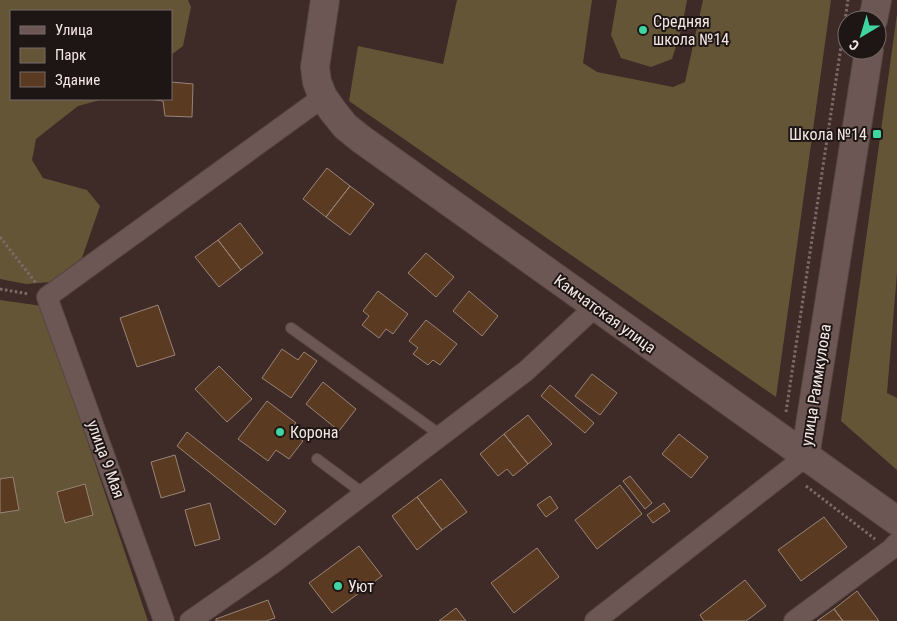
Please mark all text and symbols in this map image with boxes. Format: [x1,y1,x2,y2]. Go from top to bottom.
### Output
legend [10,10,172,100]
north arrow [837,10,887,60]
place label: Средняя школа №14 [653,12,729,49]
text: Улица [55,21,93,39]
marker: Средняя школа №14 [637,24,649,36]
text: С [846,36,862,54]
text: Парк [55,46,86,64]
text: Здание [55,71,100,89]
place label: Школа №14 [789,125,867,144]
marker: Школа №14 [871,128,883,140]
street label: Камчатская улица [550,271,660,357]
street label: улица Раимкулова [797,323,835,447]
street label: улица 9 Мая [83,417,129,501]
place label: Корона [290,423,339,442]
marker: Корона [274,426,286,438]
place label: Уют [348,577,374,596]
marker: Уют [332,580,344,592]

